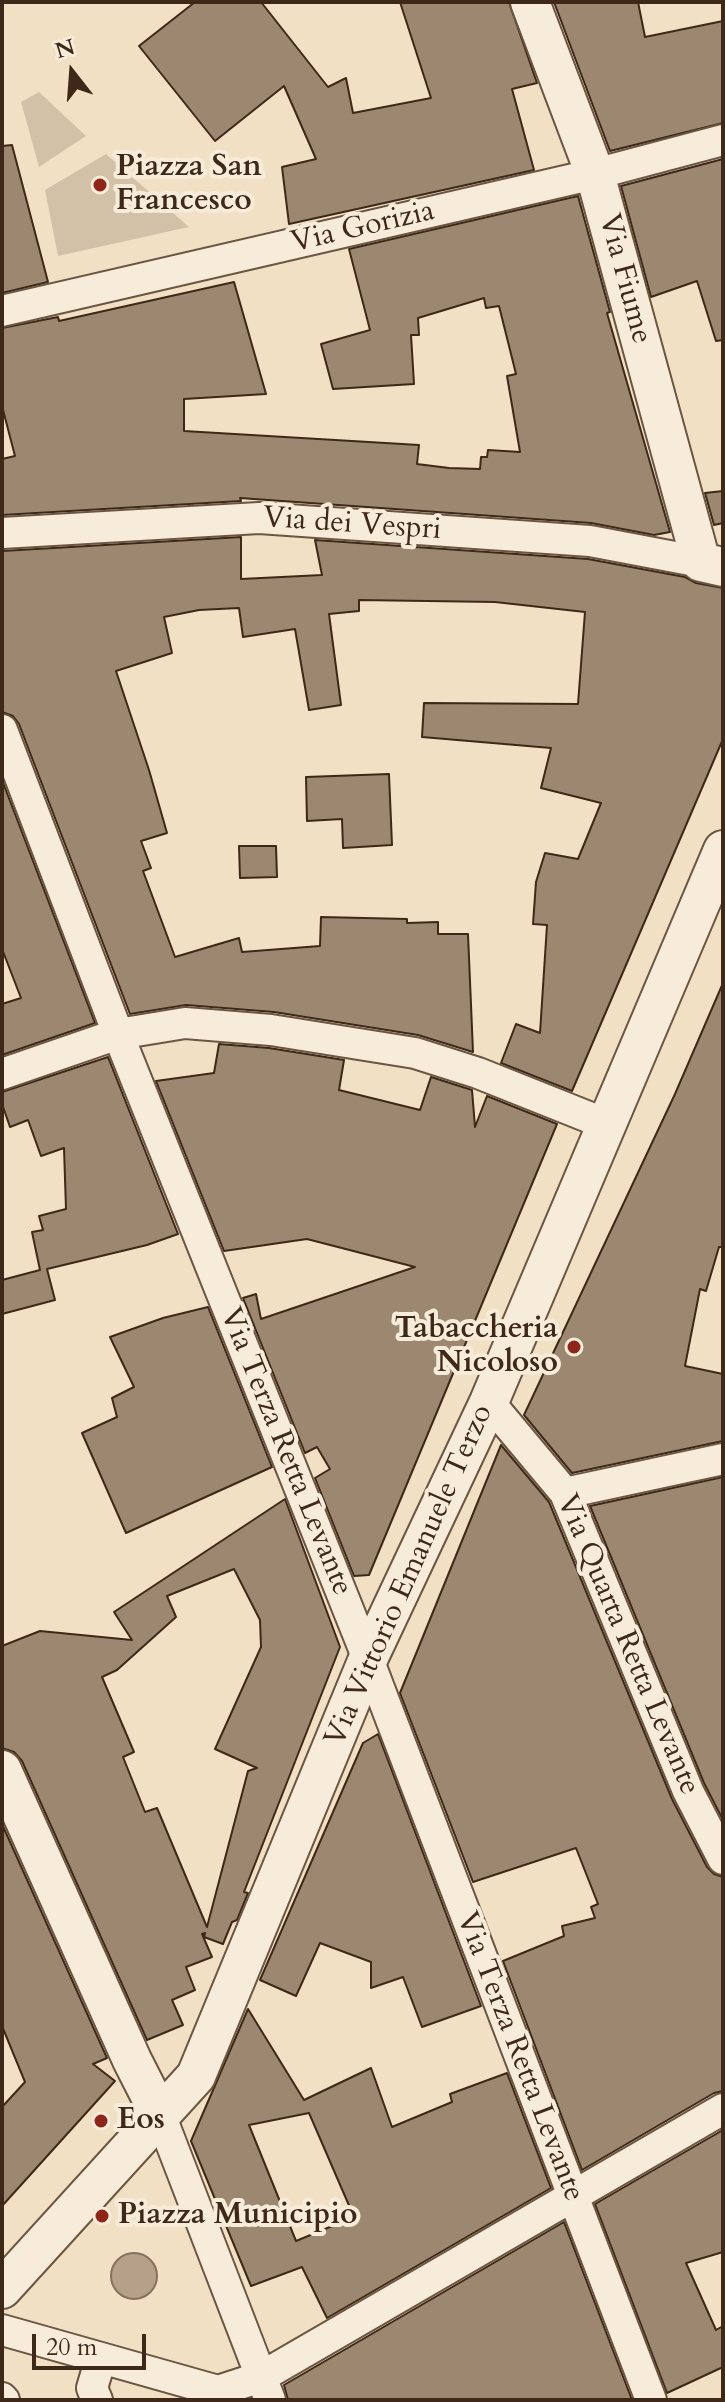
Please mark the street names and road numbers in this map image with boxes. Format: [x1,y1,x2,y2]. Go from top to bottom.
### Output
street label: Via Gorizia [288,194,438,262]
street label: Via Fiume [589,210,659,348]
street label: Via dei Vespri [262,501,442,549]
street label: Via Terza Retta Levante [211,1303,359,1601]
street label: Via Vittorio Emanuele Terzo [318,1400,502,1752]
street label: Via Quarta Retta Levante [547,1489,707,1801]
street label: Via Terza Retta Levante [447,1907,591,2207]

